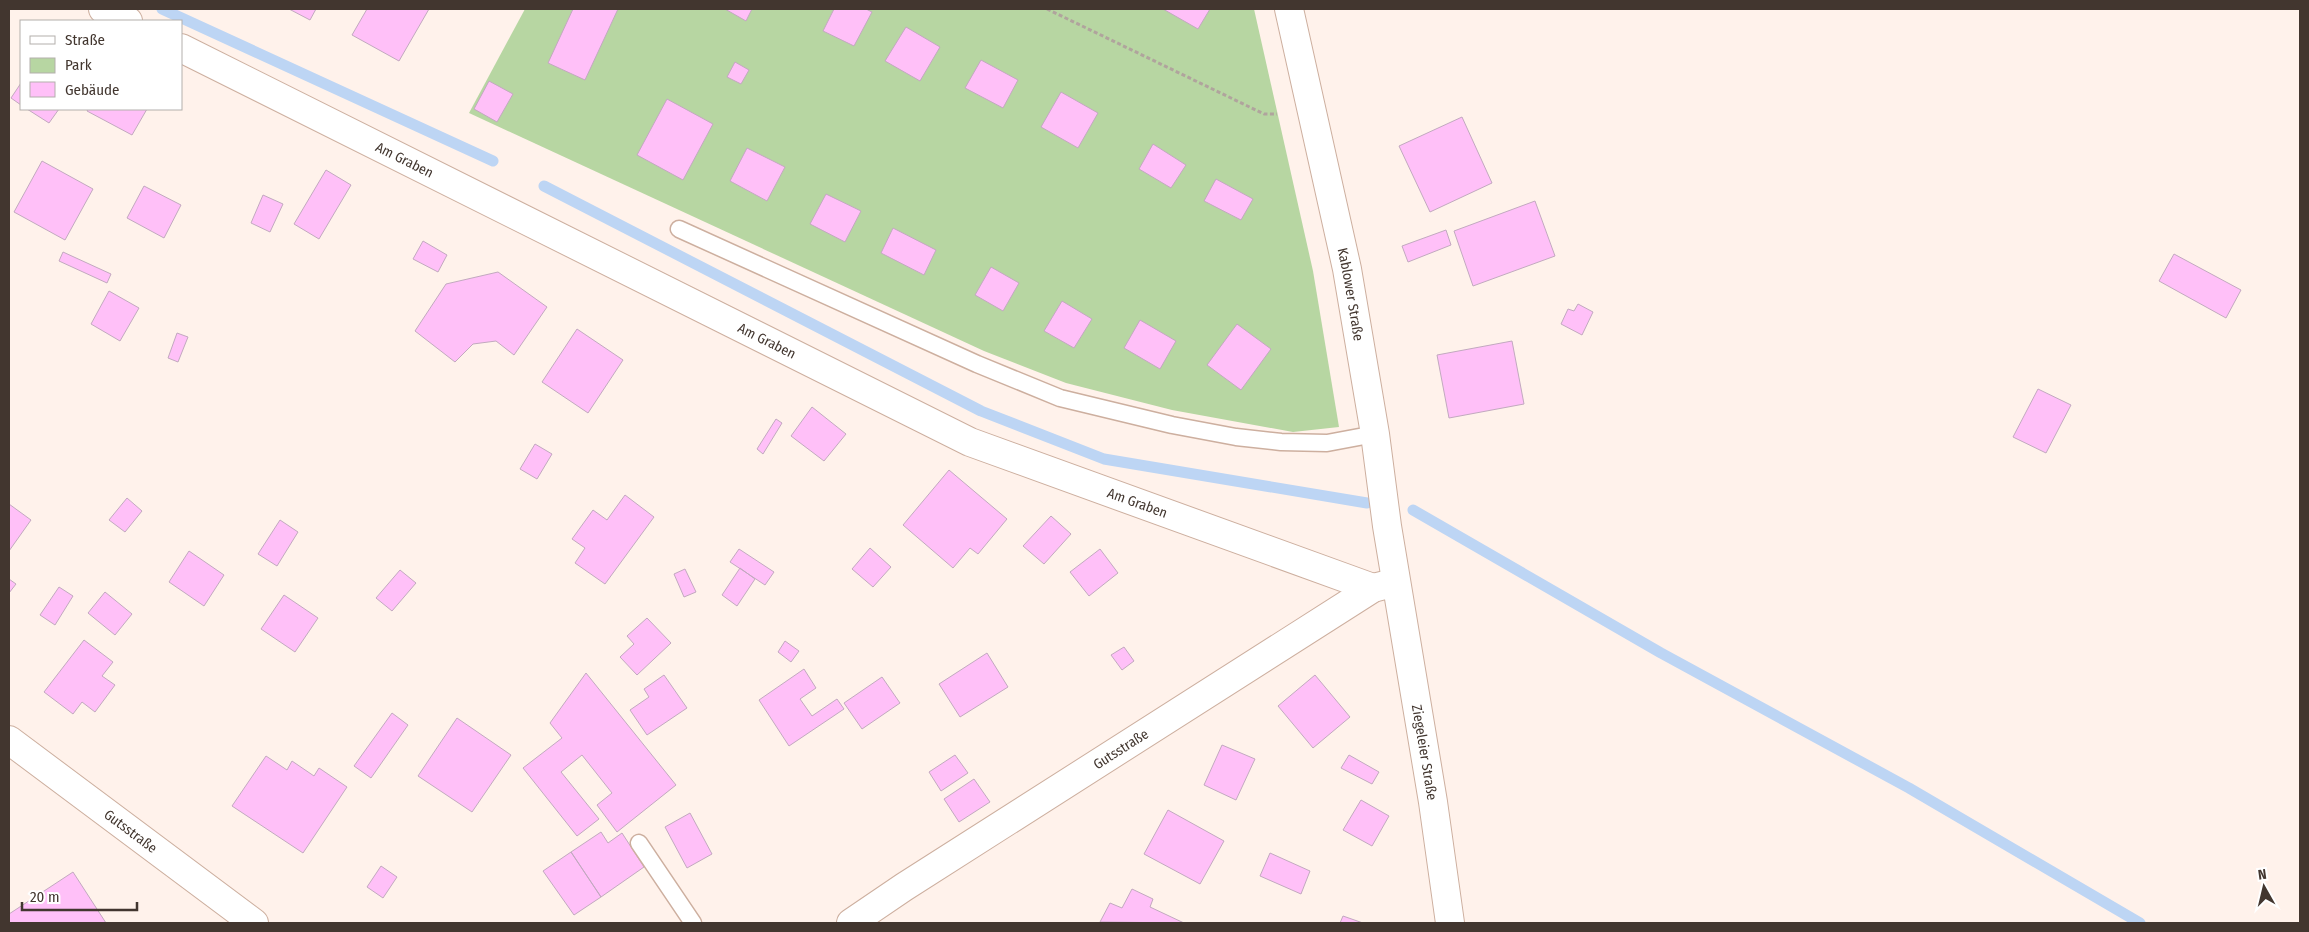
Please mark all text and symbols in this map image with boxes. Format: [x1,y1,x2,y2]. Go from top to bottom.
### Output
legend [20,20,182,110]
text: Straße [65,31,105,49]
text: Park [65,56,92,74]
text: Gebäude [65,81,120,99]
street label: Am Graben [373,138,436,181]
street label: Kablower Straße [1334,246,1368,342]
street label: Am Graben [735,319,799,362]
street label: Am Graben [1105,484,1170,521]
street label: Ziegeleier Straße [1408,703,1441,802]
street label: Gutsstraße [1090,725,1151,773]
street label: Gutsstraße [101,806,161,856]
north arrow [2239,862,2289,912]
text: N [2257,866,2268,884]
scale bar [22,880,138,912]
text: 20 m [30,888,60,906]

